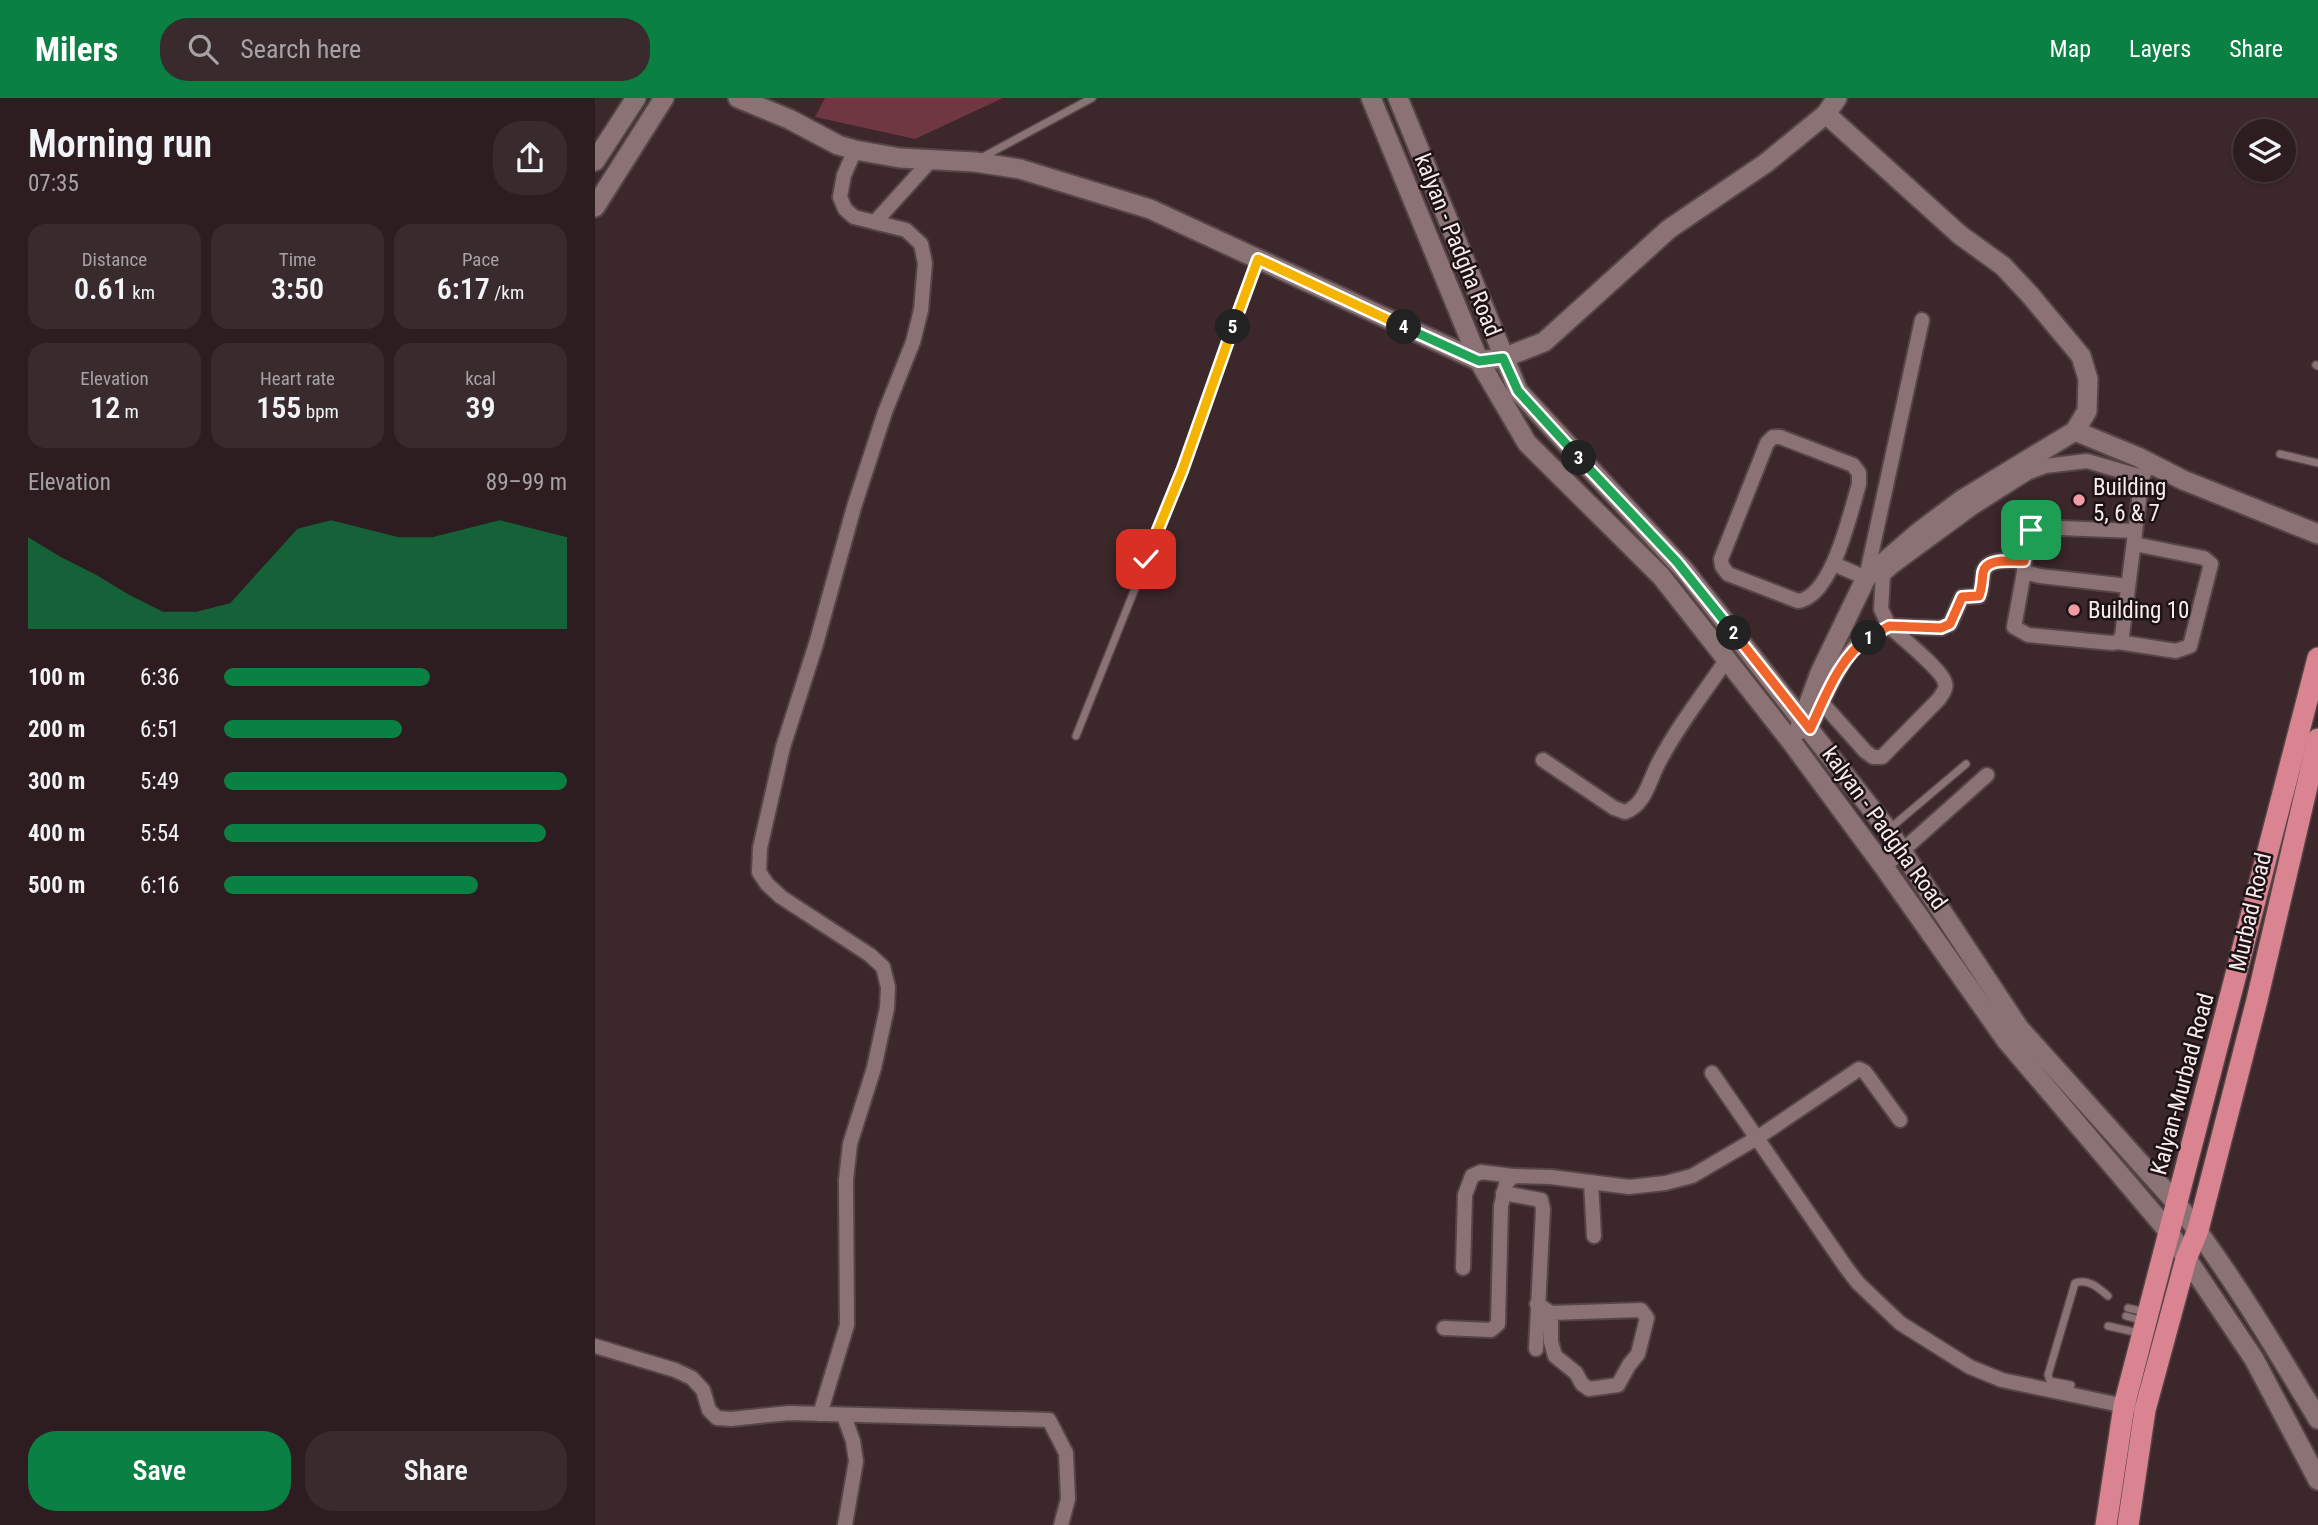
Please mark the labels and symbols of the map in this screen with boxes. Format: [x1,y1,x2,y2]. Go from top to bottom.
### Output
street label: kalyan - Padgha Road [1409,150,1506,340]
pin: 5 [1215,310,1251,344]
pin: 4 [1387,310,1421,344]
pin: 3 [1562,440,1597,476]
place label: Building 5, 6 & 7 [2093,474,2166,527]
marker: Building 5, 6 & 7 [2071,492,2087,508]
pin [2001,500,2061,560]
pin [1116,529,1176,589]
place label: Building 10 [2088,597,2189,624]
marker: Building 10 [2066,602,2082,618]
pin: 2 [1717,616,1751,650]
pin: 1 [1851,620,1887,656]
street label: kalyan - Padgha Road [1817,742,1953,915]
street label: Murbad Road [2224,850,2277,974]
street label: Kalyan-Murbad Road [2145,990,2220,1178]

